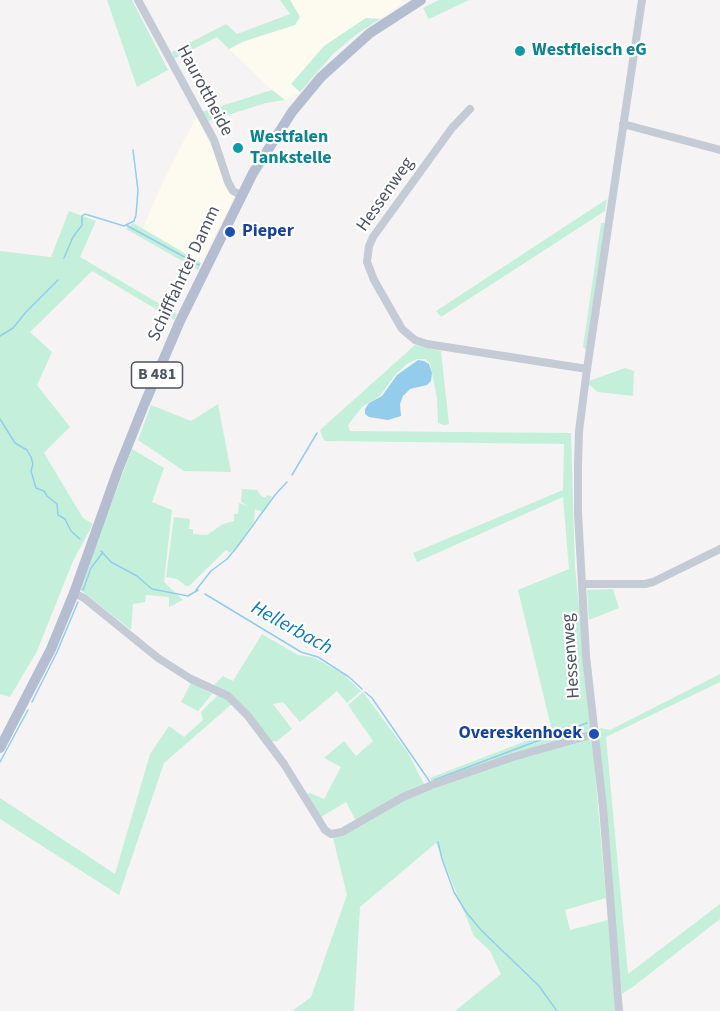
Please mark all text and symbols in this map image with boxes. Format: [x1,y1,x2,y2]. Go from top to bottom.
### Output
place label: Westfleisch eG [532,40,647,62]
street label: Haurottheide [171,42,237,140]
marker: Westfleisch eG [513,44,527,58]
place label: Westfalen Tankstelle [250,127,332,170]
marker: Westfalen Tankstelle [231,141,245,155]
street label: Hessenweg [353,154,419,236]
street label: Schifffahrter Damm [144,203,226,345]
place label: Pieper [242,221,294,243]
marker: Pieper [223,225,237,239]
road number: B 481 [132,362,182,388]
water label: Hellerbach [246,597,336,661]
street label: Hessenweg [558,613,586,699]
place label: Overeskenhoek [458,723,582,745]
marker: Overeskenhoek [587,727,601,741]

